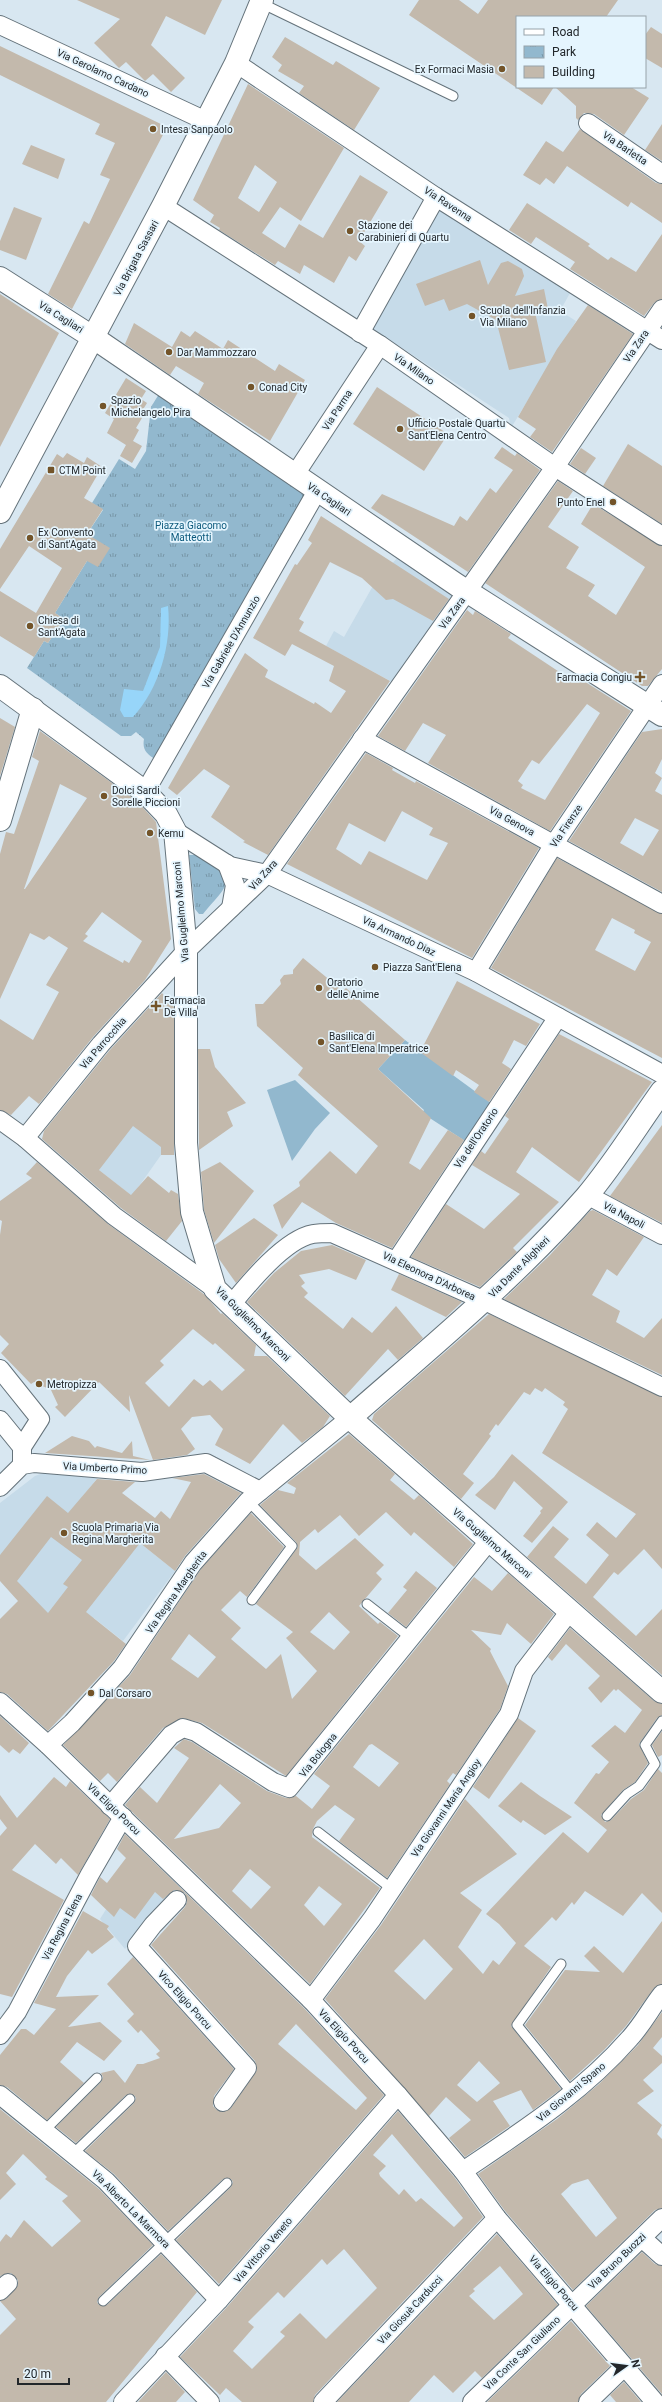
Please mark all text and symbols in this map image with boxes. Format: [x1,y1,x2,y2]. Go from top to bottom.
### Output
legend [516,16,646,88]
text: Road [552,25,580,39]
text: Park [552,45,577,59]
street label: Via Gerolamo Cardano [55,47,151,99]
place label: Ex Formaci Masia [415,64,494,75]
marker: Ex Formaci Masia [497,64,507,74]
text: Building [552,65,595,79]
marker: Intesa Sanpaolo [148,124,158,134]
place label: Intesa Sanpaolo [161,124,233,135]
street label: Via Barletta [601,129,649,167]
street label: Via Ravenna [422,184,474,224]
street label: Via Brigata Sassari [111,218,161,298]
place label: Stazione dei Carabinieri di Quartu [358,220,449,243]
marker: Stazione dei Carabinieri di Quartu [345,226,355,236]
street label: Via Cagliari [37,299,85,335]
place label: Scuola dell'Infanzia Via Milano [480,305,566,328]
marker: Scuola dell'Infanzia Via Milano [467,311,477,321]
street label: Via Zara [621,328,651,364]
marker: Dar Mammozzaro [164,347,174,357]
place label: Dar Mammozzaro [177,347,257,358]
street label: Via Milano [392,351,437,387]
marker: Conad City [246,382,256,392]
place label: Conad City [259,382,308,393]
street label: Via Parma [320,388,354,432]
place label: Spazio Michelangelo Pira [111,395,191,418]
marker: Spazio Michelangelo Pira [98,401,108,411]
place label: Ufficio Postale Quartu Sant'Elena Centro [408,418,505,441]
marker: Ufficio Postale Quartu Sant'Elena Centro [395,424,405,434]
marker: CTM Point [46,465,56,475]
place label: CTM Point [59,465,106,476]
street label: Via Cagliari [305,480,353,518]
place label: Punto Enel [557,497,605,508]
marker: Punto Enel [608,497,618,507]
park label: Piazza Giacomo Matteotti [155,520,227,543]
place label: Ex Convento di Sant'Agata [38,527,96,550]
marker: Ex Convento di Sant'Agata [25,533,35,543]
street label: Via Gabriele D'Annunzio [200,593,262,690]
street label: Via Zara [437,595,467,631]
place label: Chiesa di Sant'Agata [38,615,86,638]
marker: Chiesa di Sant'Agata [25,621,35,631]
place label: Farmacia Congiu [557,672,632,683]
marker: Farmacia Congiu [635,672,645,682]
place label: Dolci Sardi Sorelle Piccioni [112,785,180,808]
marker: Dolci Sardi Sorelle Piccioni [99,791,109,801]
street label: Via Firenze [548,803,584,849]
street label: Via Genova [487,804,537,838]
marker: Kemu [145,828,155,838]
place label: Kemu [158,828,184,839]
street label: Via Zara [247,858,279,892]
street label: Via Guglielmo Marconi [171,861,191,963]
street label: Via Armando Diaz [361,914,437,958]
marker: Piazza Sant'Elena [370,962,380,972]
place label: Piazza Sant'Elena [383,962,461,973]
place label: Oratorio delle Anime [327,977,379,1000]
marker: Oratorio delle Anime [314,983,324,993]
place label: Farmacia De Villa [164,995,206,1018]
marker: Farmacia De Villa [151,1001,161,1011]
street label: Via Parrocchia [78,1015,128,1071]
place label: Basilica di Sant'Elena Imperatrice [329,1031,428,1054]
marker: Basilica di Sant'Elena Imperatrice [316,1037,326,1047]
street label: Via dell'Oratorio [452,1106,500,1170]
street label: Via Napoli [601,1199,647,1231]
street label: Via Dante Alighieri [486,1234,552,1300]
street label: Via Eleonora D'Arborea [381,1250,477,1302]
street label: Via Guglielmo Marconi [214,1285,292,1363]
marker: Metropizza [34,1379,44,1389]
place label: Metropizza [47,1379,97,1390]
street label: Via Umberto Primo [63,1460,148,1476]
street label: Via Guglielmo Marconi [450,1506,534,1580]
place label: Scuola Primaria Via Regina Margherita [72,1522,159,1545]
marker: Scuola Primaria Via Regina Margherita [59,1528,69,1538]
street label: Via Regina Margherita [143,1549,209,1635]
marker: Dal Corsaro [86,1688,96,1698]
place label: Dal Corsaro [99,1688,151,1699]
street label: Via Bologna [297,1731,339,1779]
street label: Via Giovanni Maria Angioy [409,1757,483,1859]
street label: Via Eligio Porcu [85,1781,143,1837]
street label: Via Regina Elena [40,1892,84,1962]
street label: Vico Eligio Porcu [156,1968,214,2032]
street label: Via Eligio Porcu [316,2007,372,2065]
street label: Via Giovanni Spano [535,2060,608,2124]
street label: Via Alberto La Marmora [90,2168,172,2250]
street label: Via Vittorio Veneto [232,2215,295,2285]
street label: Via Bruno Buozzi [586,2231,648,2291]
street label: Via Eligio Porcu [527,2253,581,2313]
street label: Via Giosuè Carducci [375,2274,445,2346]
street label: Via Conte San Giuliano [482,2314,562,2392]
north arrow [606,2346,646,2386]
text: N [628,2358,643,2369]
scale bar [18,2360,69,2386]
text: 20 m [24,2367,51,2381]

